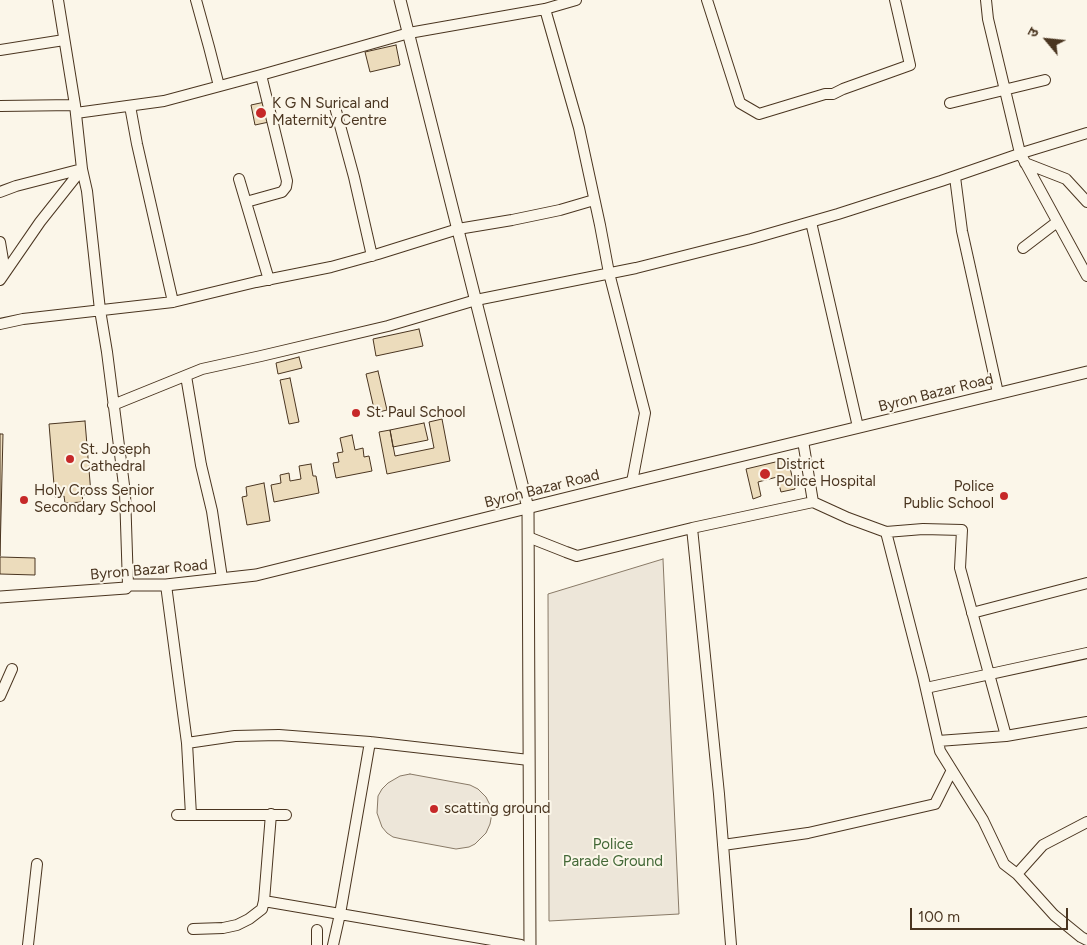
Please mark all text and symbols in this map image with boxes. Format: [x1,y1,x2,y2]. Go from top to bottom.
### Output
north arrow [1022,15,1072,65]
text: उ [1024,25,1043,40]
place label: K G N Surical and Maternity Centre [272,95,389,130]
marker: K G N Surical and Maternity Centre [254,106,268,120]
street label: Byron Bazar Road [877,370,995,416]
place label: St. Paul School [366,404,466,422]
marker: St. Paul School [350,407,362,419]
place label: St. Joseph Cathedral [80,441,151,476]
marker: St. Joseph Cathedral [64,453,76,465]
place label: District Police Hospital [776,456,876,491]
street label: Byron Bazar Road [483,466,601,512]
marker: District Police Hospital [758,467,772,481]
place label: Police Public School [903,478,994,513]
place label: Holy Cross Senior Secondary School [34,482,156,517]
marker: Police Public School [998,490,1010,502]
marker: Holy Cross Senior Secondary School [18,494,30,506]
street label: Byron Bazar Road [89,556,209,584]
place label: scatting ground [444,800,551,818]
marker: scatting ground [428,803,440,815]
park label: Police Parade Ground [563,836,663,871]
scale bar [912,898,1070,930]
text: 100 m [918,908,960,926]

